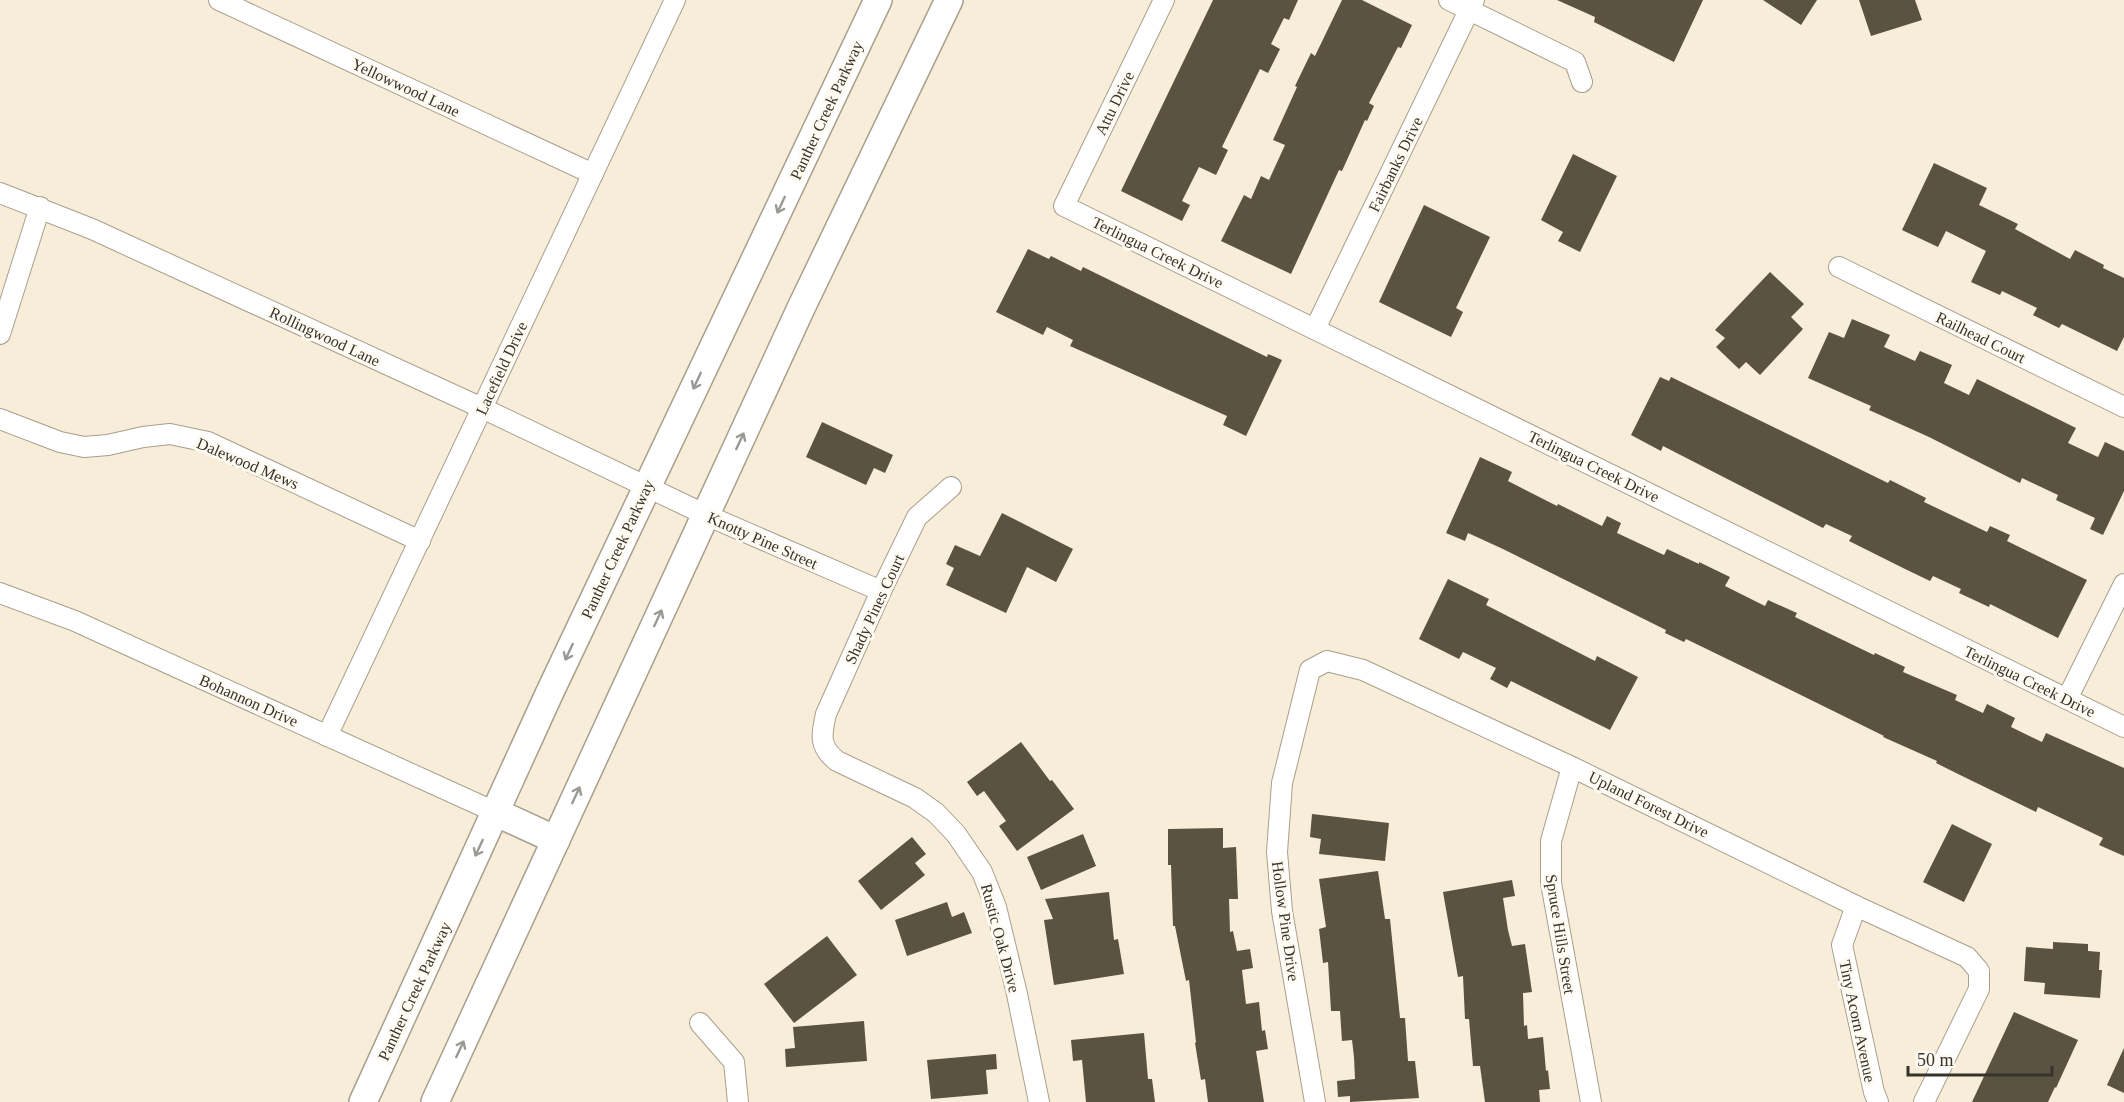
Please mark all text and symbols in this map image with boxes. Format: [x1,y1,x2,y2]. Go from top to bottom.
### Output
street label: Panther Creek Parkway [787,38,867,183]
street label: Yellowwood Lane [349,55,462,120]
street label: Attu Drive [1092,69,1137,138]
street label: Fairbanks Drive [1365,114,1426,214]
one-way arrow [775,195,787,213]
street label: Terlingua Creek Drive [1089,213,1226,292]
street label: Rollingwood Lane [267,303,383,370]
street label: Railhead Court [1933,308,2029,367]
street label: Lacefield Drive [472,319,530,417]
one-way arrow [691,371,703,389]
street label: Terlingua Creek Drive [1525,427,1662,506]
one-way arrow [734,433,746,451]
street label: Dalewood Mews [194,434,301,493]
street label: Panther Creek Parkway [578,477,658,622]
street label: Knotty Pine Street [705,509,821,573]
street label: Shady Pines Court [842,551,908,667]
one-way arrow [653,610,665,628]
one-way arrow [562,642,574,660]
street label: Terlingua Creek Drive [1961,642,2098,721]
street label: Bohannon Drive [197,671,301,730]
street label: Upland Forest Drive [1586,768,1712,842]
one-way arrow [571,787,583,805]
one-way arrow [472,839,483,857]
street label: Hollow Pine Drive [1269,860,1302,982]
street label: Spruce Hills Street [1542,873,1578,996]
street label: Rustic Oak Drive [978,882,1023,994]
street label: Panther Creek Parkway [375,919,455,1064]
street label: Tiny Acorn Avenue [1835,958,1879,1084]
scale bar [1908,1039,2052,1077]
one-way arrow [454,1040,466,1058]
text: 50 m [1917,1050,1954,1070]

